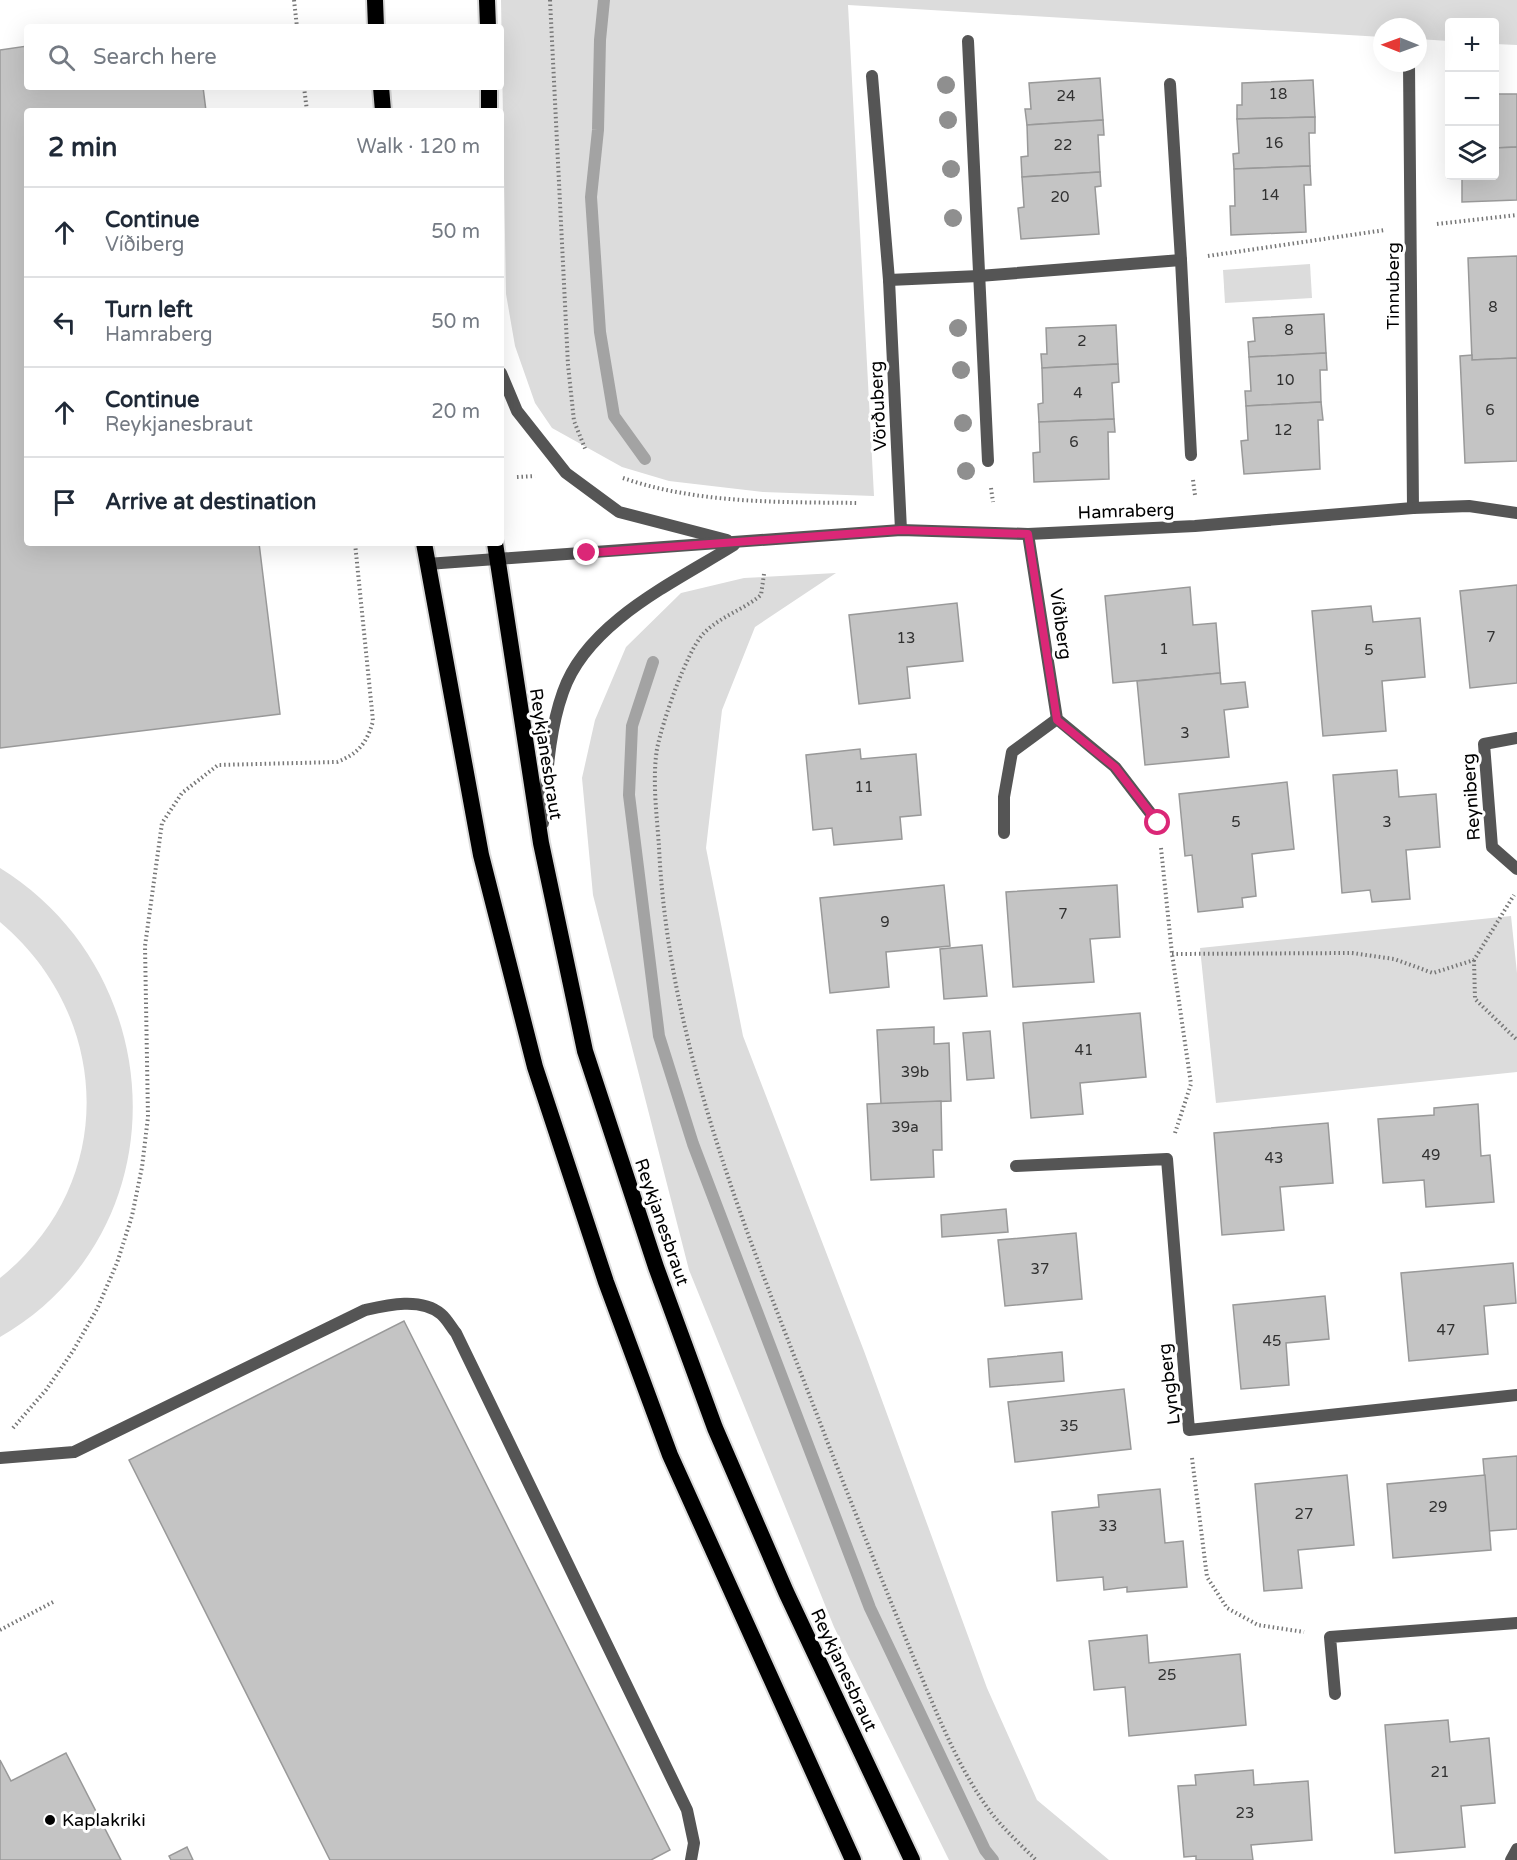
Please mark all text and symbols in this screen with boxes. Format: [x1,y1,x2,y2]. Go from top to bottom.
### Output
north arrow [1373,18,1427,72]
map controls [1445,18,1499,180]
button: + [1445,18,1499,72]
search box [24,24,504,90]
icon: search [45,41,78,74]
text: Search here [93,44,217,70]
button: − [1445,72,1499,126]
house number: 18 [1269,85,1287,103]
house number: 24 [1057,87,1075,105]
button: layers [1445,126,1499,180]
text: 2 min [48,132,117,163]
house number: 16 [1265,134,1283,152]
text: Walk · 120 m [357,135,480,159]
house number: 22 [1054,136,1072,154]
house number: 14 [1261,186,1279,204]
house number: 20 [1051,188,1069,206]
text: Continue [105,207,200,233]
icon: ahead [48,216,81,249]
text: 50 m [431,220,480,244]
text: Víðiberg [105,233,184,257]
street label: Tinnuberg [1382,242,1404,330]
text: Turn left [105,297,193,323]
house number: 8 [1488,298,1498,316]
icon: left [48,306,81,339]
text: 50 m [431,310,480,334]
house number: 8 [1284,321,1294,339]
text: Hamraberg [105,323,213,347]
house number: 2 [1077,332,1087,350]
street label: Vörðuberg [865,360,891,452]
house number: 10 [1276,371,1294,389]
house number: 4 [1073,384,1083,402]
text: Continue [105,387,200,413]
icon: ahead [48,396,81,429]
text: 20 m [431,400,480,424]
house number: 6 [1485,401,1495,419]
text: Reykjanesbraut [105,413,253,437]
house number: 12 [1274,421,1292,439]
house number: 6 [1069,433,1079,451]
icon: arrive [48,486,81,519]
text: Arrive at destination [105,489,316,515]
street label: Hamraberg [1077,498,1175,524]
route end [573,539,599,565]
street label: Víðiberg [1045,587,1077,661]
house number: 7 [1486,628,1496,646]
house number: 13 [897,629,915,647]
house number: 1 [1159,640,1169,658]
house number: 5 [1364,641,1374,659]
street label: Reykjanesbraut [525,687,567,822]
house number: 3 [1180,724,1190,742]
street label: Reyniberg [1457,753,1485,841]
house number: 11 [855,778,873,796]
route start [1144,809,1170,835]
house number: 5 [1231,813,1241,831]
house number: 3 [1382,813,1392,831]
house number: 7 [1058,905,1068,923]
house number: 9 [880,913,890,931]
house number: 41 [1075,1041,1093,1059]
house number: 39b [901,1063,929,1081]
house number: 39a [891,1118,919,1136]
house number: 49 [1422,1146,1440,1164]
house number: 43 [1265,1149,1283,1167]
street label: Reykjanesbraut [630,1156,694,1289]
house number: 37 [1031,1260,1049,1278]
house number: 47 [1437,1321,1455,1339]
house number: 45 [1263,1332,1281,1350]
street label: Lyngberg [1153,1342,1185,1426]
house number: 35 [1060,1417,1078,1435]
house number: 29 [1429,1498,1447,1516]
house number: 27 [1295,1505,1313,1523]
house number: 33 [1099,1517,1117,1535]
street label: Reykjanesbraut [806,1605,882,1735]
house number: 25 [1158,1666,1176,1684]
house number: 21 [1431,1763,1449,1781]
house number: 23 [1236,1804,1254,1822]
place label: Kaplakriki [62,1809,146,1831]
marker: Kaplakriki [43,1813,57,1827]

